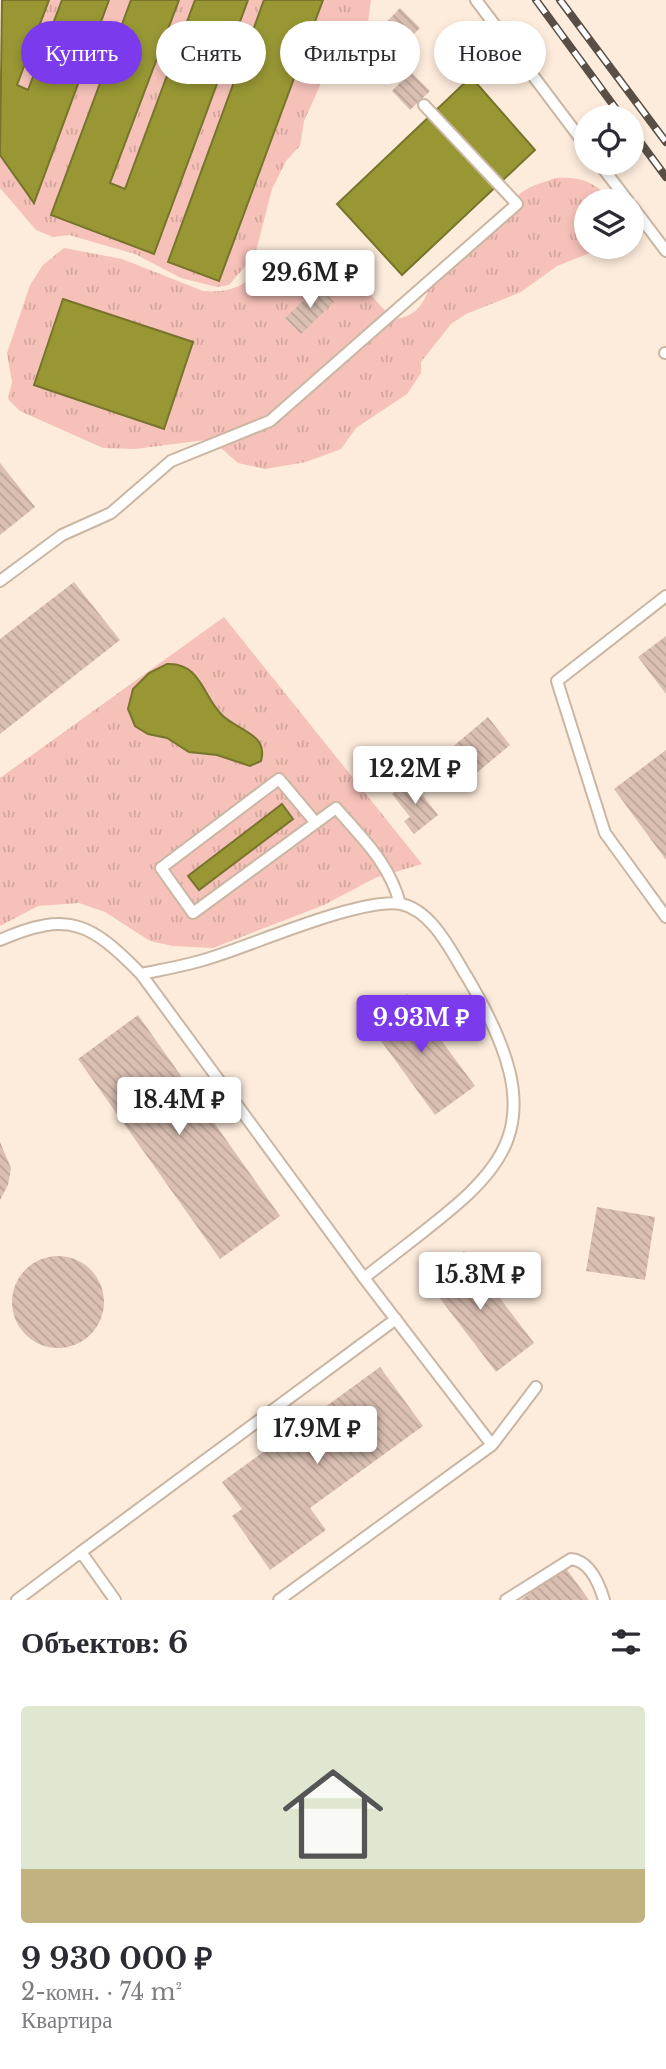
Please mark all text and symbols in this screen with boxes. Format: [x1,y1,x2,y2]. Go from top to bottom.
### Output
chip: Купить [21,21,142,84]
chip: Снять [156,21,266,84]
chip: Фильтры [280,21,420,84]
chip: Новое [434,21,546,84]
map controls [574,105,644,259]
button: locate [574,105,644,175]
button: layers [574,189,644,259]
pin: 29.6M ₽ [245,250,375,310]
text: 29.6M ₽ [262,259,358,287]
pin: 12.2M ₽ [350,746,480,806]
text: 12.2M ₽ [369,755,461,783]
pin: 9.93M ₽ [356,996,486,1055]
text: 9.93M ₽ [373,1004,469,1032]
pin: 18.4M ₽ [114,1078,244,1137]
text: 18.4M ₽ [133,1086,225,1114]
pin: 15.3M ₽ [415,1252,545,1312]
text: 15.3M ₽ [435,1261,525,1289]
pin: 17.9M ₽ [252,1406,382,1466]
text: 17.9M ₽ [273,1415,361,1443]
icon: filters [607,1623,645,1661]
text: Объектов: 6 [21,1624,188,1661]
icon: home [270,1751,396,1877]
text: 9 930 000 ₽ [21,1940,213,1977]
text: 2-комн. · 74 m² [21,1978,182,2006]
text: Квартира [21,2006,112,2034]

